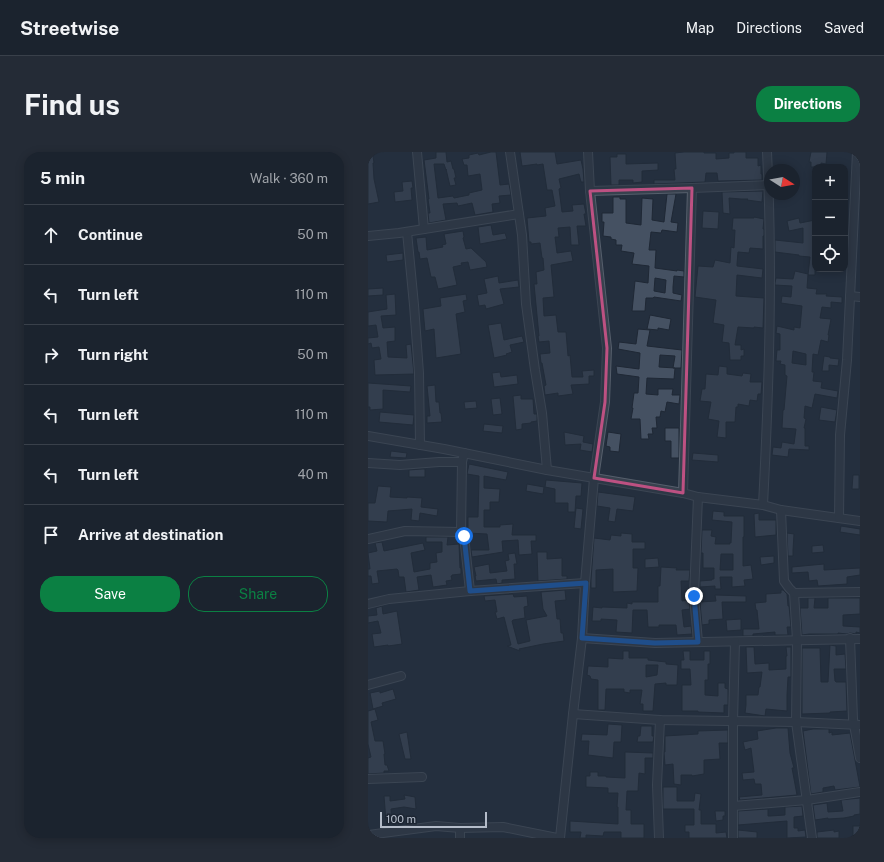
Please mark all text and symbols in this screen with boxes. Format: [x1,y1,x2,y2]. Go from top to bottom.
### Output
text: Streetwise [20,17,119,39]
text: Map [686,20,714,36]
text: Directions [736,20,802,36]
text: Saved [824,20,864,36]
button: Directions [756,86,860,122]
text: Find us [24,88,120,121]
north arrow [764,164,800,200]
map controls [812,164,848,272]
button: + [812,164,848,200]
text: 5 min [40,168,85,188]
text: Walk · 360 m [250,171,328,186]
button: − [812,200,848,236]
icon: ahead [40,224,62,246]
text: Continue [78,226,143,243]
text: 50 m [297,227,328,242]
button: locate [812,236,848,272]
icon: left [40,284,62,306]
text: Turn left [78,286,139,303]
text: 110 m [295,287,328,302]
icon: right [40,344,62,366]
text: Turn right [78,346,148,363]
text: 50 m [297,347,328,362]
icon: left [40,404,62,426]
text: Turn left [78,406,139,423]
text: 110 m [295,407,328,422]
icon: left [40,464,62,486]
text: Turn left [78,466,139,483]
text: 40 m [297,467,328,482]
icon: arrive [40,524,62,546]
text: Arrive at destination [78,526,223,543]
route start [455,527,473,545]
button: Save [40,576,180,612]
button: Share [188,576,328,612]
route end [685,587,703,605]
scale bar [380,810,487,829]
text: 100 m [386,813,416,825]

